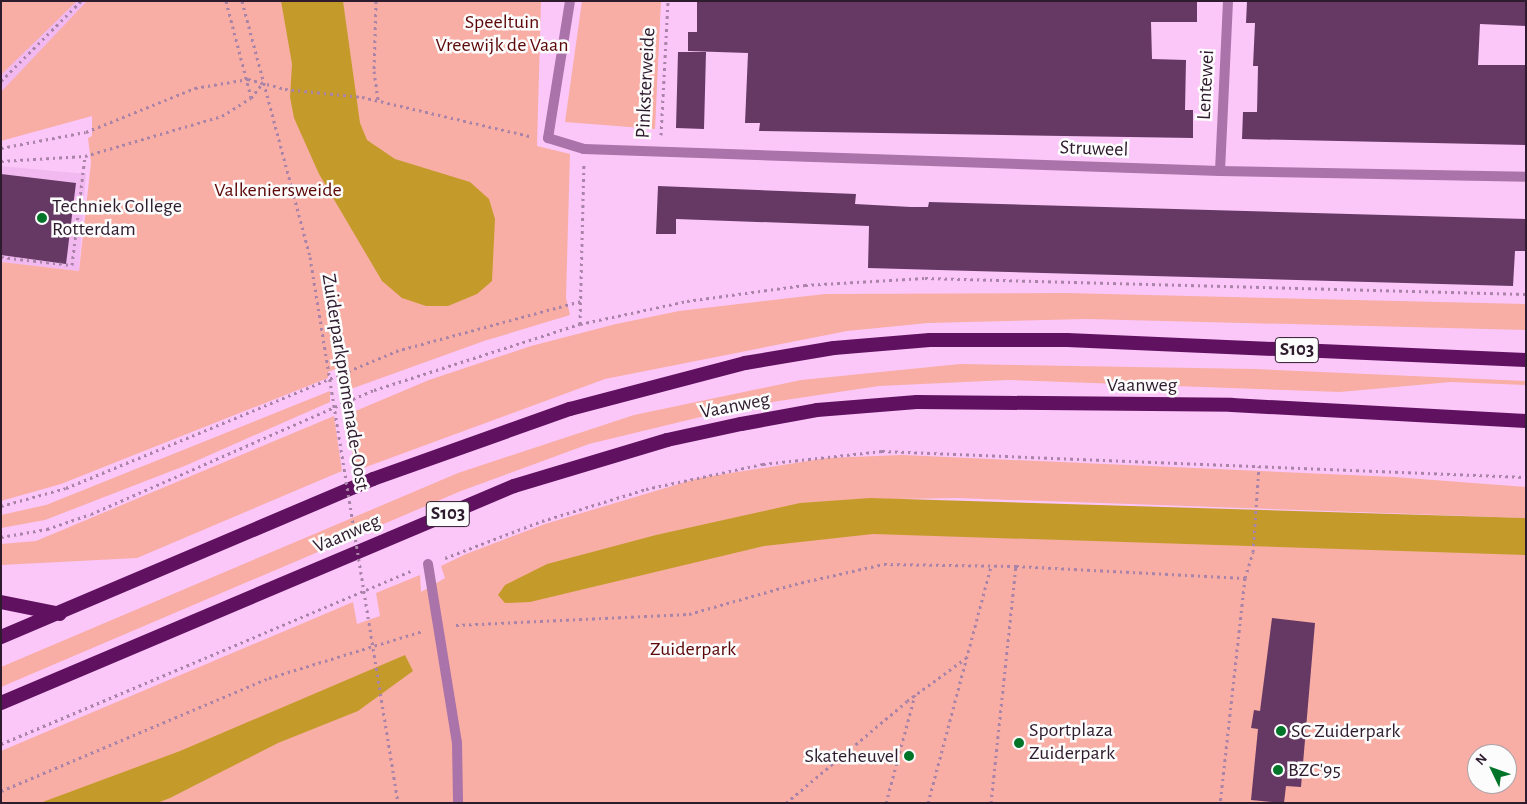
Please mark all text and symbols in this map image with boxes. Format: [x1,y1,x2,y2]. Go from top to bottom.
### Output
park label: Speeltuin Vreewijk de Vaan [436,10,568,57]
street label: Pinksterweide [631,27,661,139]
street label: Lentewei [1192,49,1220,121]
street label: Struweel [1059,136,1129,162]
park label: Valkeniersweide [214,178,342,202]
place label: Techniek College Rotterdam [52,195,182,242]
marker: Techniek College Rotterdam [36,212,48,224]
street label: Zuiderparkpromenade-Oost [316,272,374,492]
road number: S103 [1274,334,1320,366]
street label: Vaanweg [1107,373,1177,397]
street label: Vaanweg [698,388,772,424]
road number: S103 [426,498,470,530]
street label: Vaanweg [310,509,384,559]
park label: Zuiderpark [650,637,736,661]
place label: Sportplaza Zuiderpark [1029,719,1115,766]
place label: SC Zuiderpark [1291,719,1400,743]
marker: SC Zuiderpark [1275,725,1287,737]
marker: Sportplaza Zuiderpark [1013,737,1025,749]
place label: Skateheuvel [805,744,899,768]
north arrow [1467,744,1517,794]
marker: Skateheuvel [903,750,915,762]
text: N [1473,751,1490,768]
place label: BZC'95 [1288,758,1341,782]
marker: BZC'95 [1272,764,1284,776]

